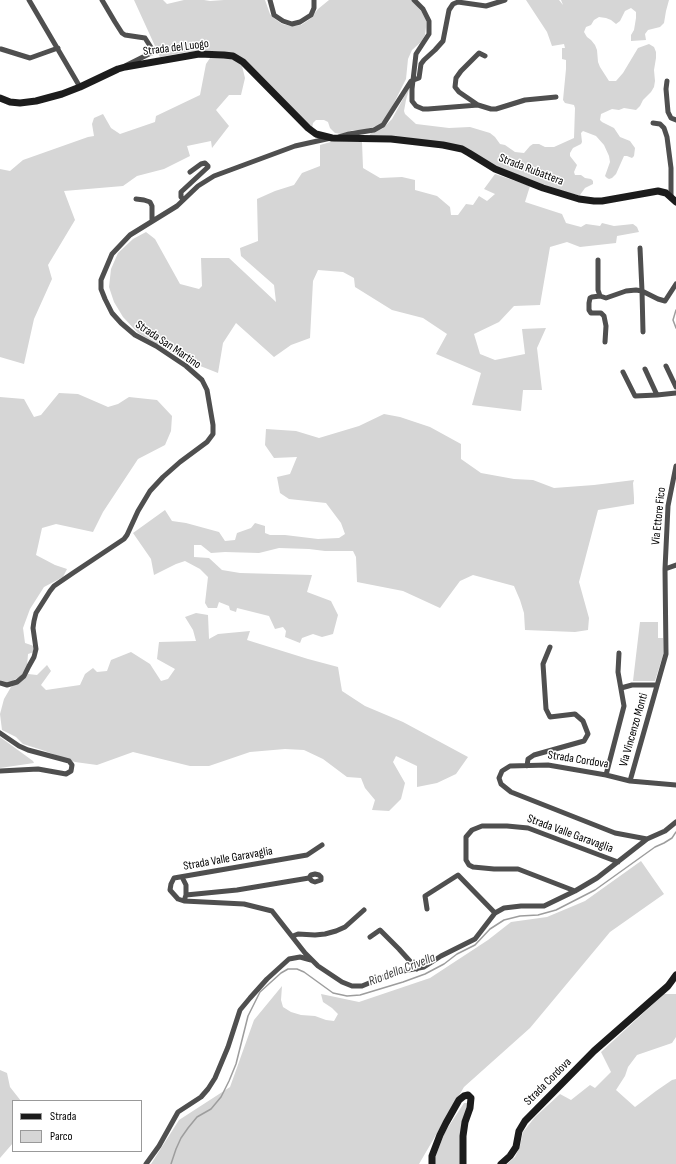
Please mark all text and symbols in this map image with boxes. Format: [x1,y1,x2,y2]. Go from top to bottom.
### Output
street label: Strada del Luogo [142,37,210,59]
street label: Strada Rubattera [497,151,565,189]
street label: Strada San Martino [132,318,204,372]
street label: Via Ettore Fico [649,486,669,546]
street label: Via Vincenzo Monti [617,692,651,768]
street label: Strada Cordova [547,748,609,772]
street label: Strada Valle Garavaglia [525,812,615,856]
street label: Strada Valle Garavaglia [182,844,274,874]
water label: Rio della Crivella [367,950,437,990]
street label: Strada Cordova [521,1055,575,1109]
legend [12,1100,142,1152]
text: Strada [50,1109,76,1124]
text: Parco [50,1129,73,1144]

